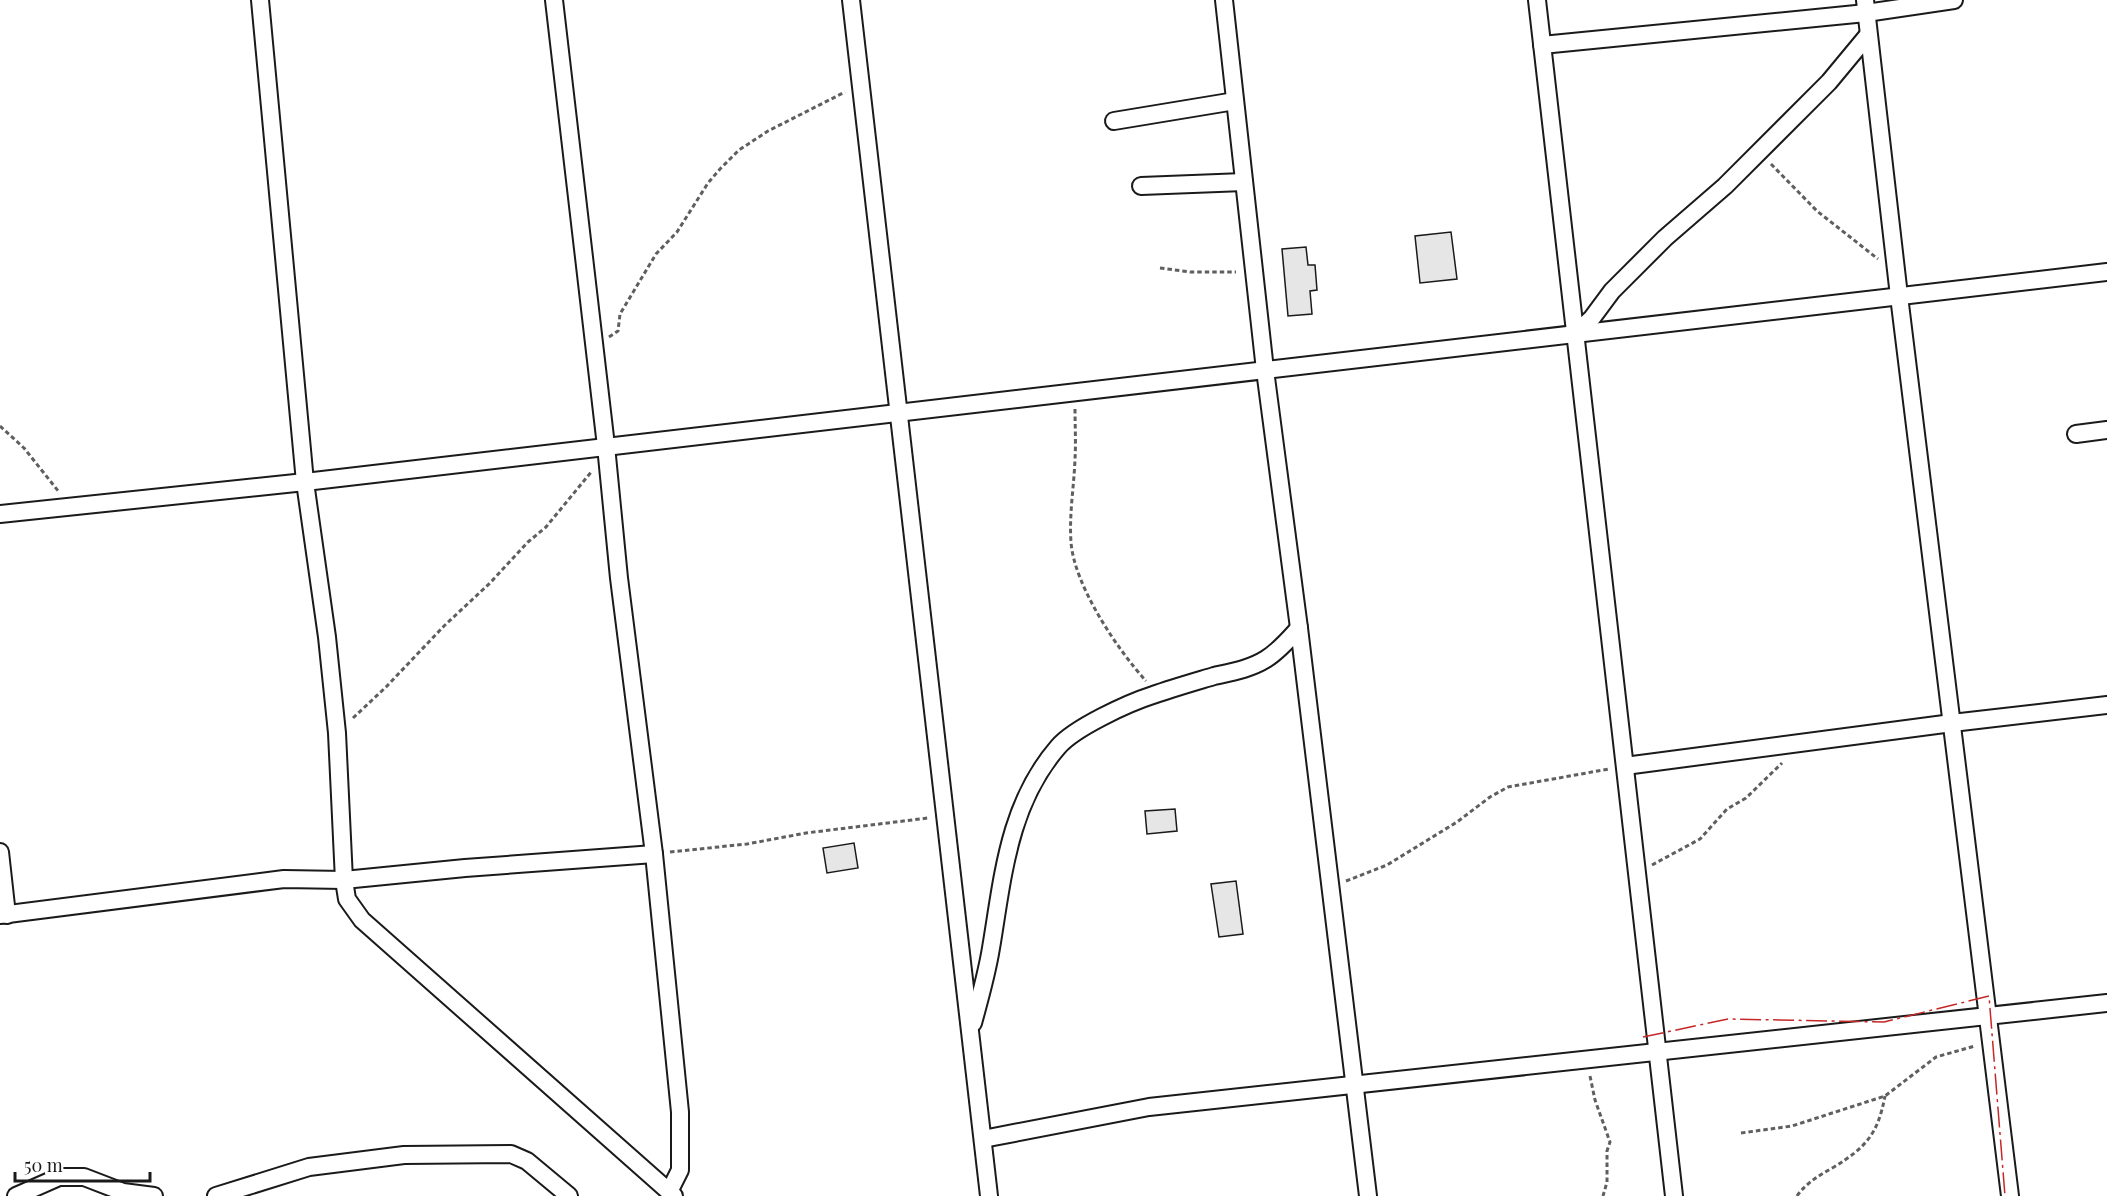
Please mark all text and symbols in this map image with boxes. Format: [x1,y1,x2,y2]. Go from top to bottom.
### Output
scale bar [15,1145,150,1183]
text: 50 m [24,1153,63,1177]

